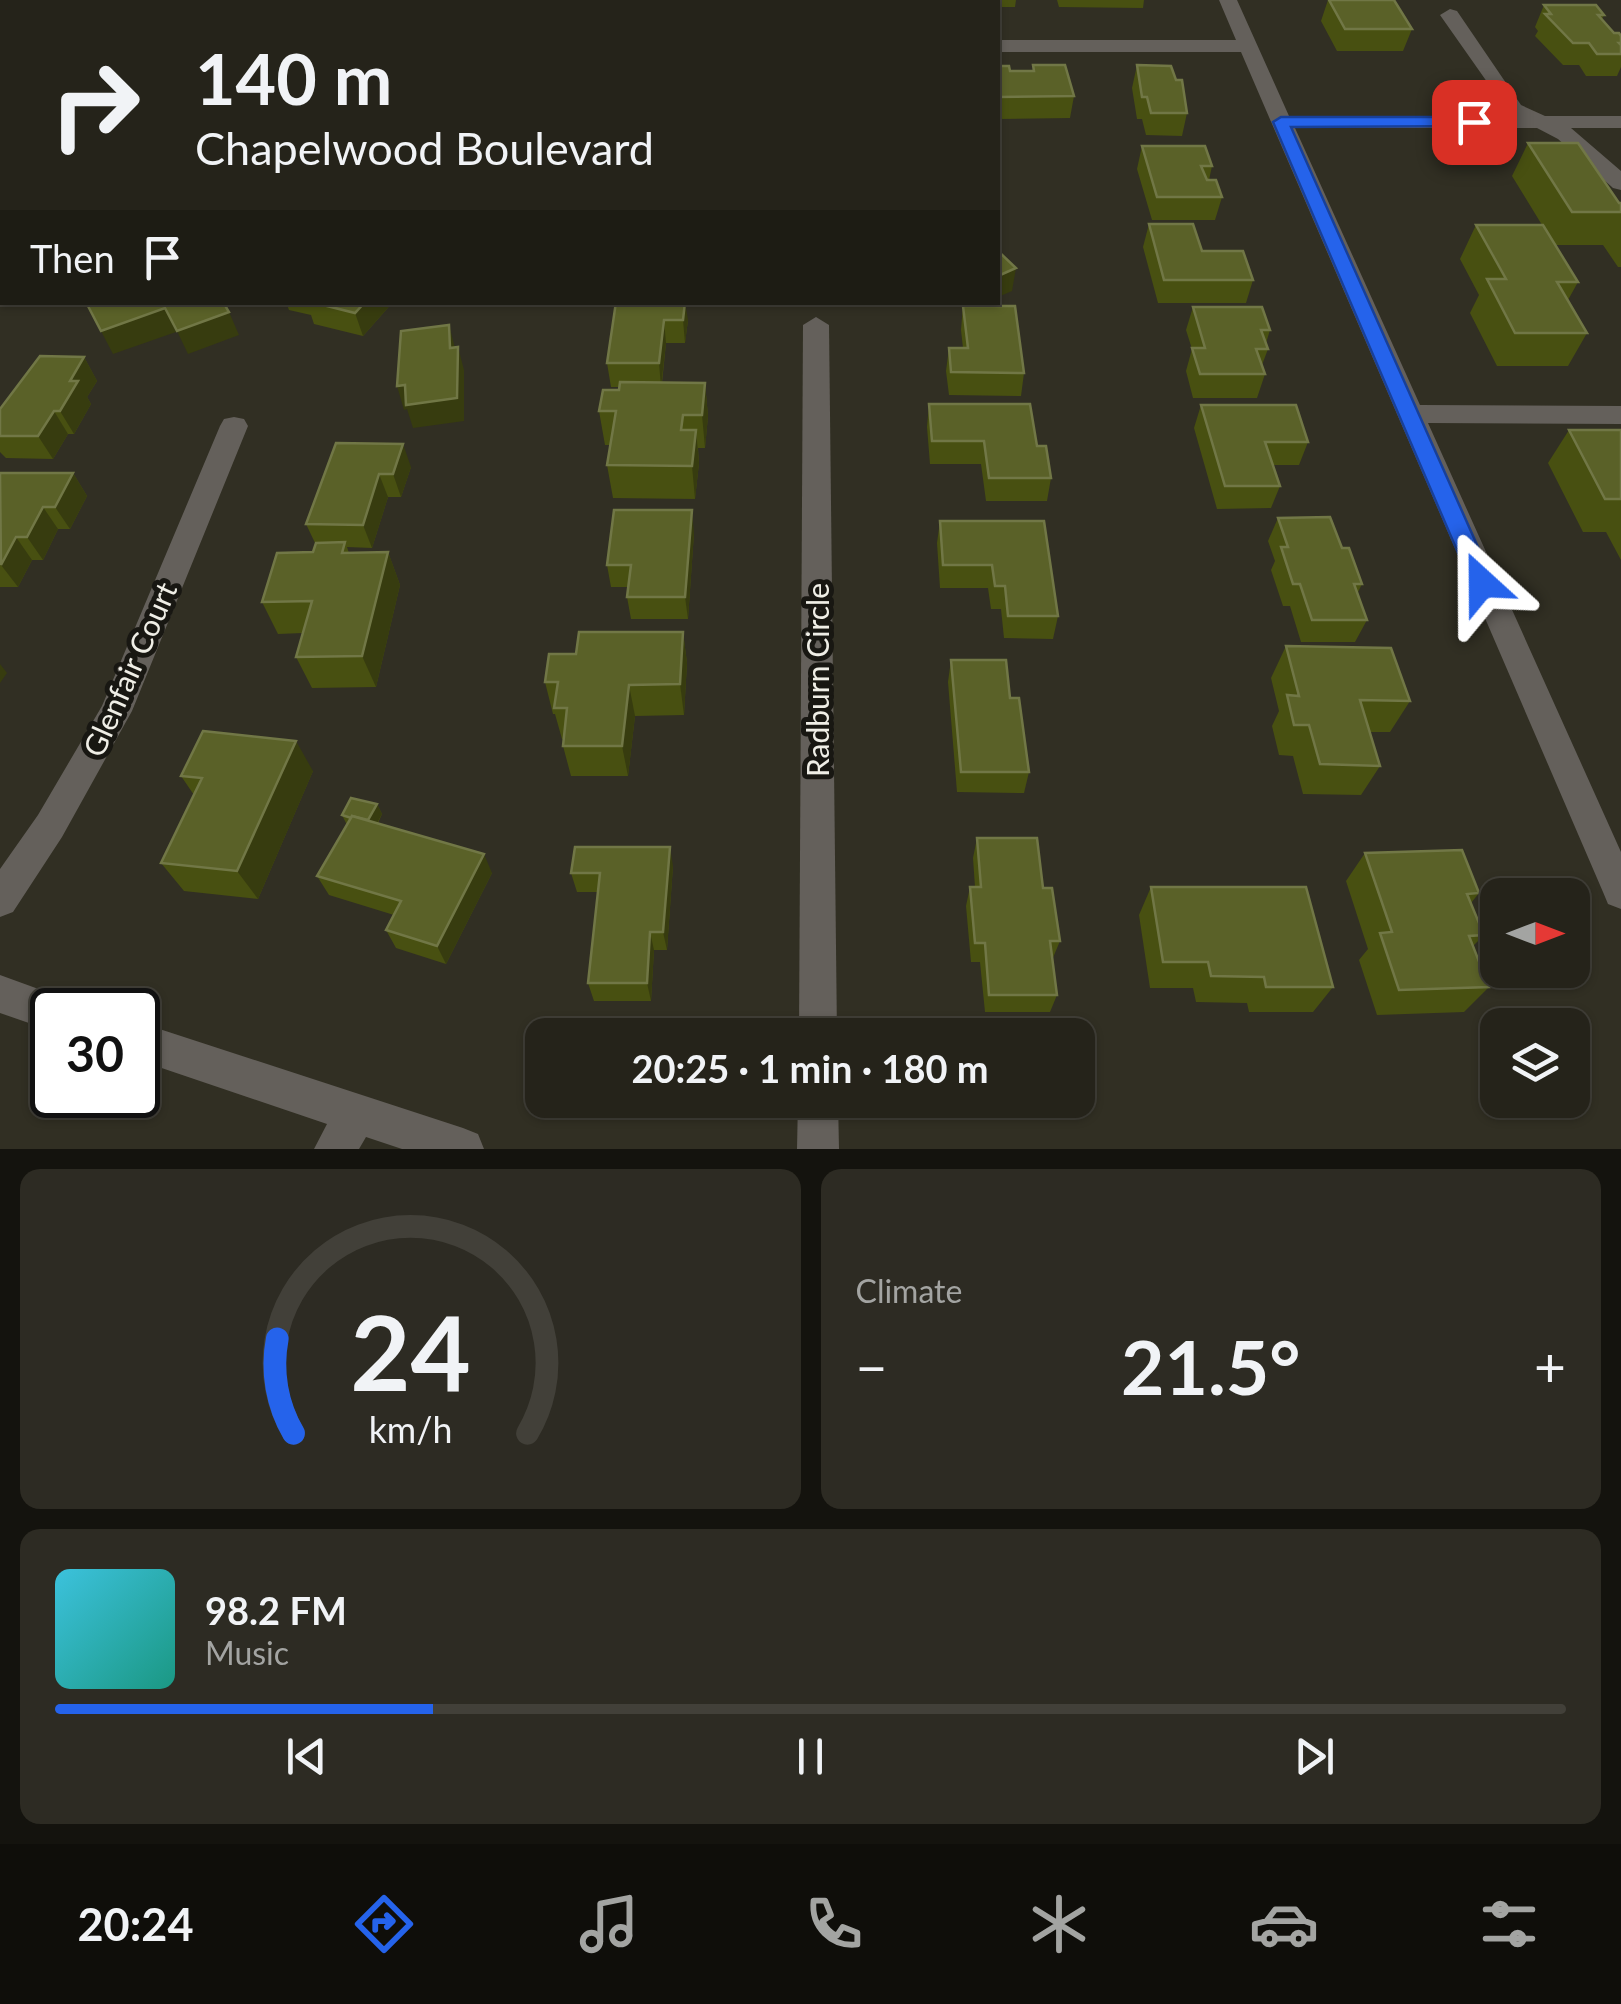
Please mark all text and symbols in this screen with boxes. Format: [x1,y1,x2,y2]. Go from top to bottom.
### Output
text: 140 m [195,36,392,120]
icon: right [30,40,160,170]
pin [1432,80,1517,165]
icon: arrive [1447,95,1502,150]
text: Chapelwood Boulevard [195,121,654,175]
icon: arrive [135,230,190,285]
text: Then [30,235,115,281]
position arrow [1430,531,1534,635]
street label: Glenfair Court [75,576,184,762]
street label: Radburn Circle [799,583,835,777]
north arrow [1480,878,1590,988]
map controls [1480,878,1590,1118]
speed limit sign: 30 [30,988,160,1118]
button: layers [1480,1008,1590,1118]
text: 20:25 · 1 min · 180 m [631,1045,989,1091]
text: Climate [856,1271,962,1310]
text: 24 [350,1288,471,1413]
text: 21.5° [1121,1321,1300,1411]
text: − [856,1333,887,1399]
text: + [1534,1333,1566,1399]
text: km/h [368,1408,452,1451]
text: 98.2 FM [205,1587,347,1633]
text: Music [205,1633,289,1672]
icon: previous [279,1729,334,1784]
icon: pause [783,1729,838,1784]
icon: next [1287,1729,1342,1784]
icon: directions [349,1889,419,1959]
icon: music [574,1889,644,1959]
icon: phone [799,1889,869,1959]
icon: climate [1024,1889,1094,1959]
icon: car [1249,1889,1319,1959]
icon: filters [1474,1889,1544,1959]
text: 20:24 [78,1897,194,1951]

